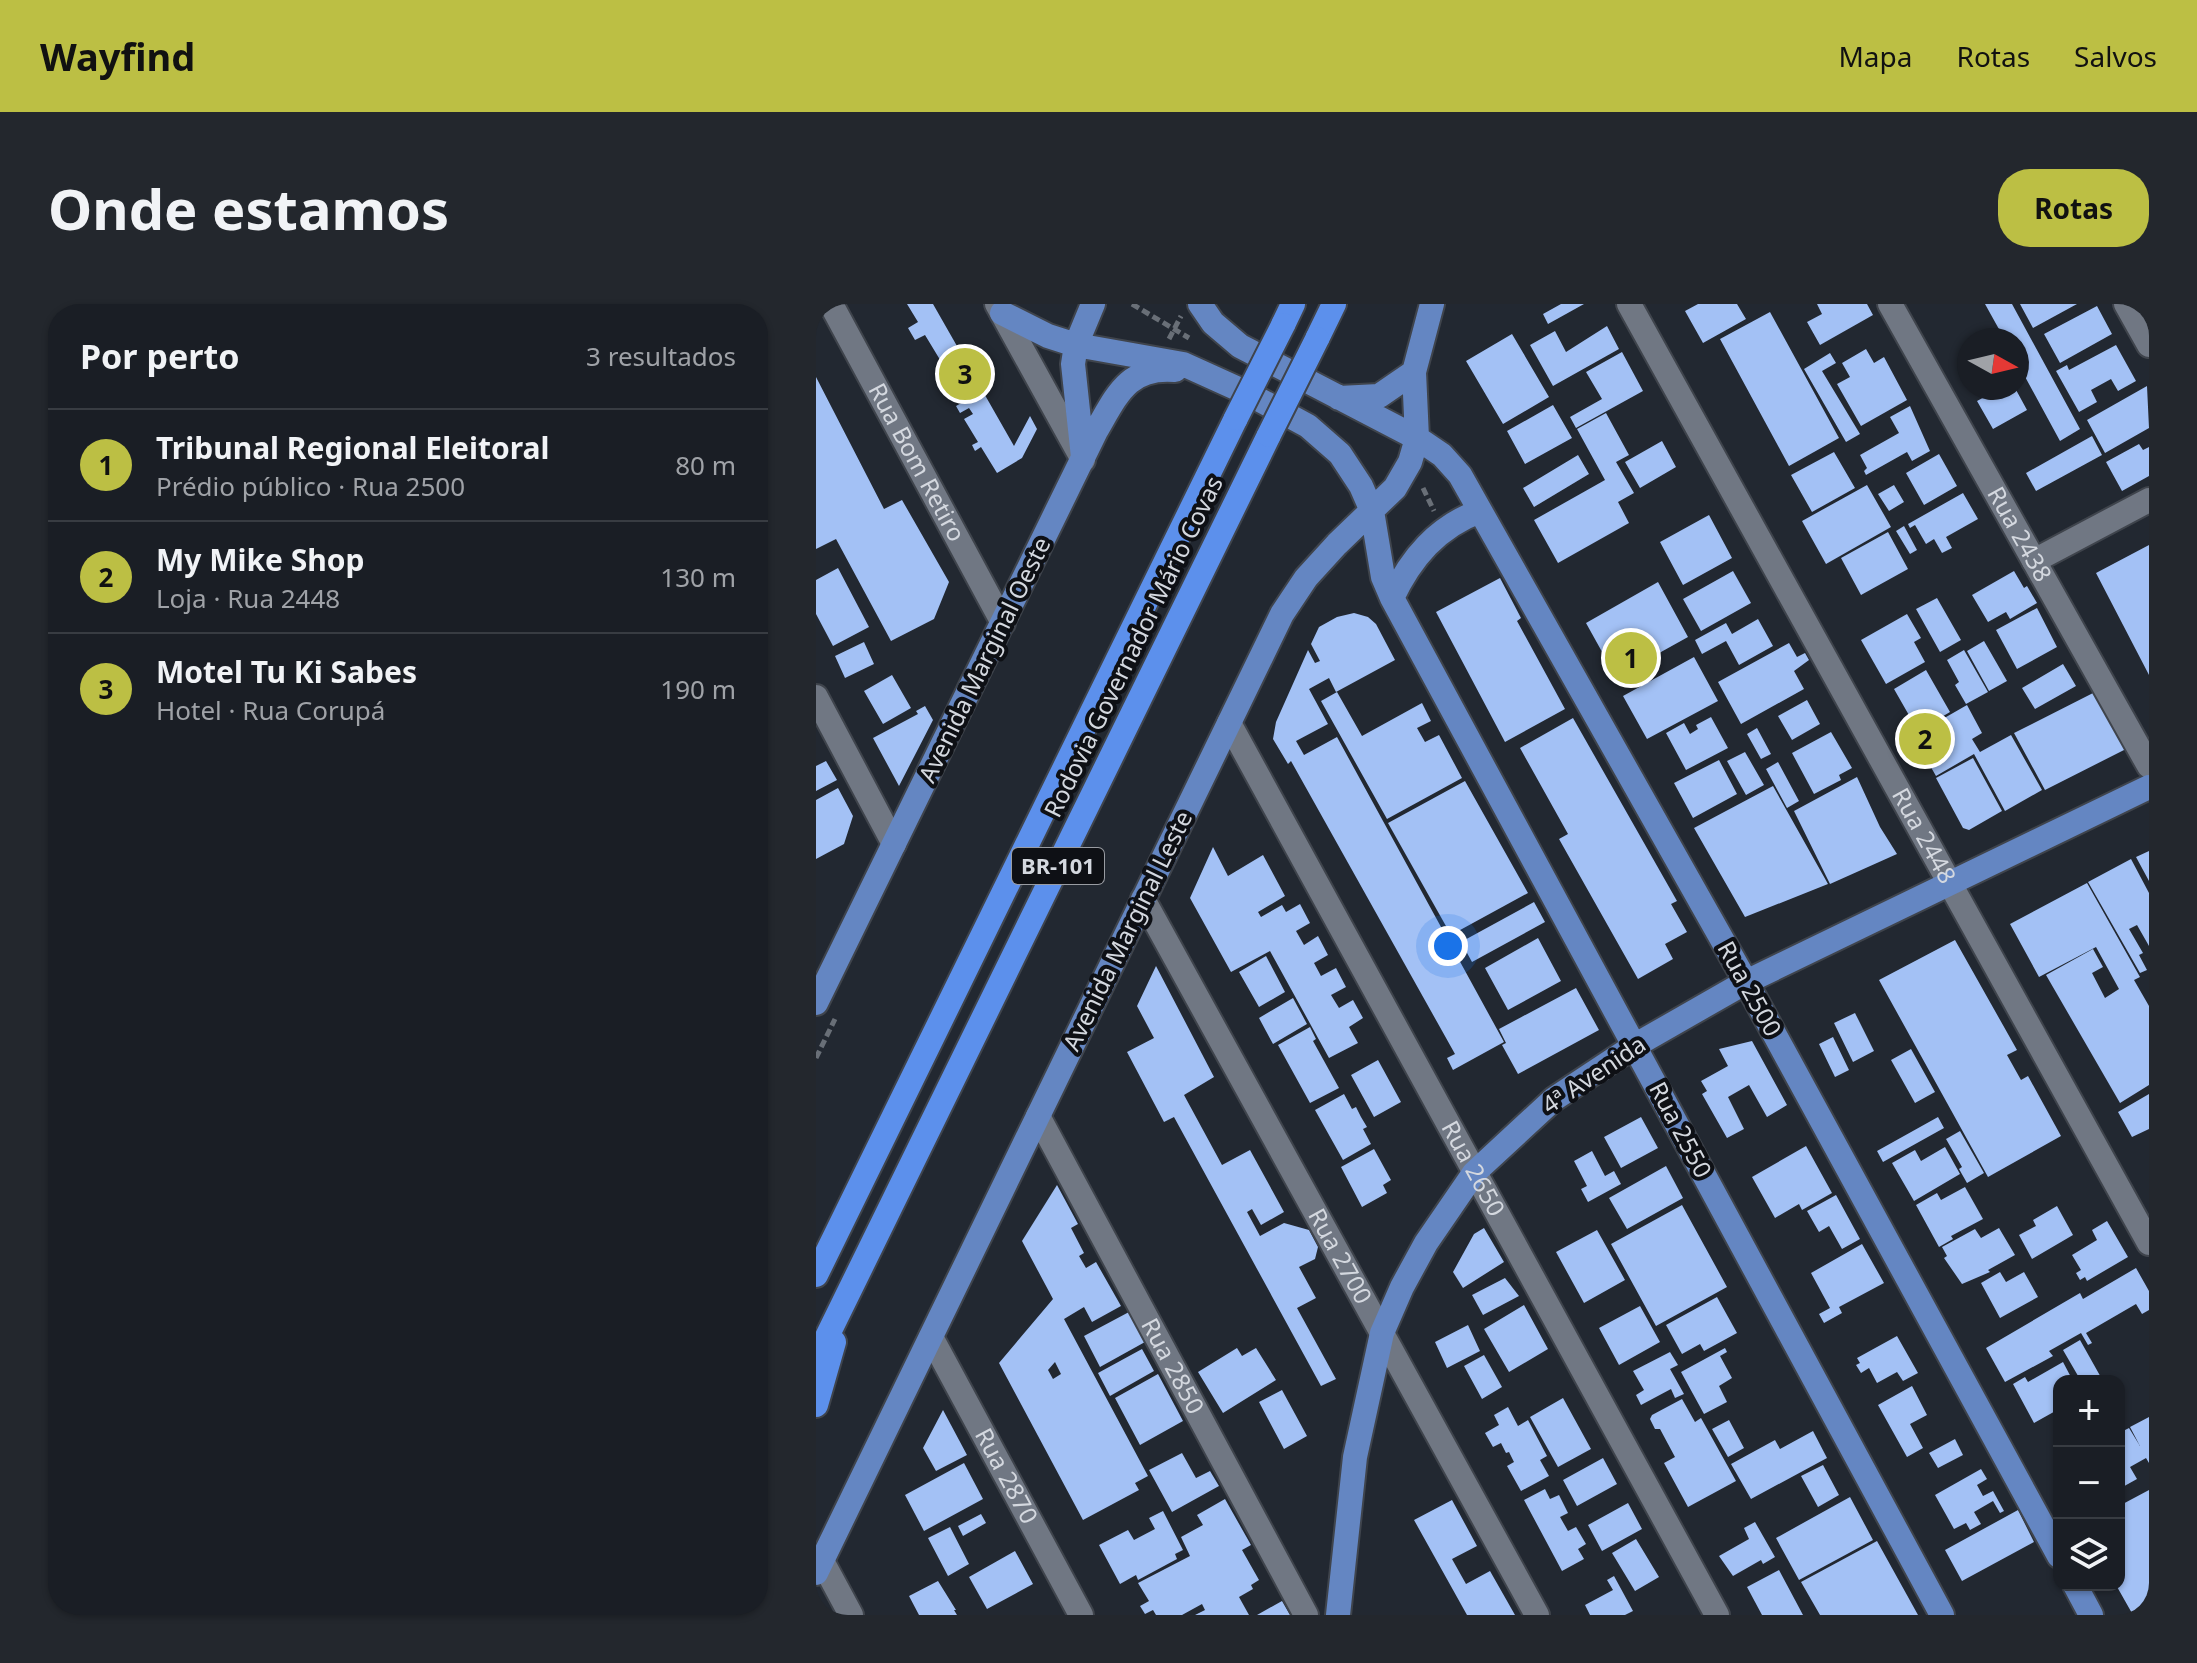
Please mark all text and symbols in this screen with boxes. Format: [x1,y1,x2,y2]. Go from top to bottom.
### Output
text: Wayfind [40,30,195,82]
text: Mapa [1838,37,1913,75]
text: Rotas [1957,37,2030,75]
text: Salvos [2074,37,2157,75]
button: Rotas [1998,169,2149,247]
text: Onde estamos [48,170,449,246]
north arrow [1957,328,2029,400]
text: Por perto [80,333,239,379]
text: 3 resultados [586,338,736,374]
pin: 3 [939,344,991,404]
street label: Rua Bom Retiro [862,377,974,547]
text: Tribunal Regional Eleitoral [156,427,549,468]
text: 1 [99,447,113,483]
text: 80 m [675,447,736,483]
text: Prédio público · Rua 2500 [156,468,465,504]
street label: Rodovia Governador Mário Covas [1035,470,1230,822]
street label: Rua 2438 [1980,480,2060,587]
street label: Avenida Marginal Oeste [910,531,1057,788]
text: My Mike Shop [156,539,365,580]
text: 2 [99,559,113,595]
text: 130 m [660,559,736,595]
text: Loja · Rua 2448 [156,580,340,616]
pin: 1 [1605,628,1657,688]
text: Motel Tu Ki Sabes [156,651,417,692]
text: 3 [99,671,113,707]
text: 190 m [660,671,736,707]
text: Hotel · Rua Corupá [156,692,385,728]
pin: 2 [1899,709,1951,769]
street label: Rua 2448 [1885,781,1965,889]
street label: Avenida Marginal Leste [1054,805,1199,1056]
road number: BR-101 [1012,848,1104,884]
your location [1428,926,1468,966]
street label: Rua 2500 [1711,935,1790,1042]
street label: 4ª Avenida [1535,1027,1652,1121]
street label: Rua 2550 [1642,1075,1720,1183]
street label: Rua 2650 [1435,1114,1514,1222]
street label: Rua 2700 [1301,1202,1381,1309]
street label: Rua 2850 [1134,1312,1213,1419]
map controls [2053,1375,2125,1591]
button: + [2053,1375,2125,1447]
street label: Rua 2870 [968,1422,1047,1529]
button: − [2053,1447,2125,1519]
button: layers [2053,1519,2125,1591]

